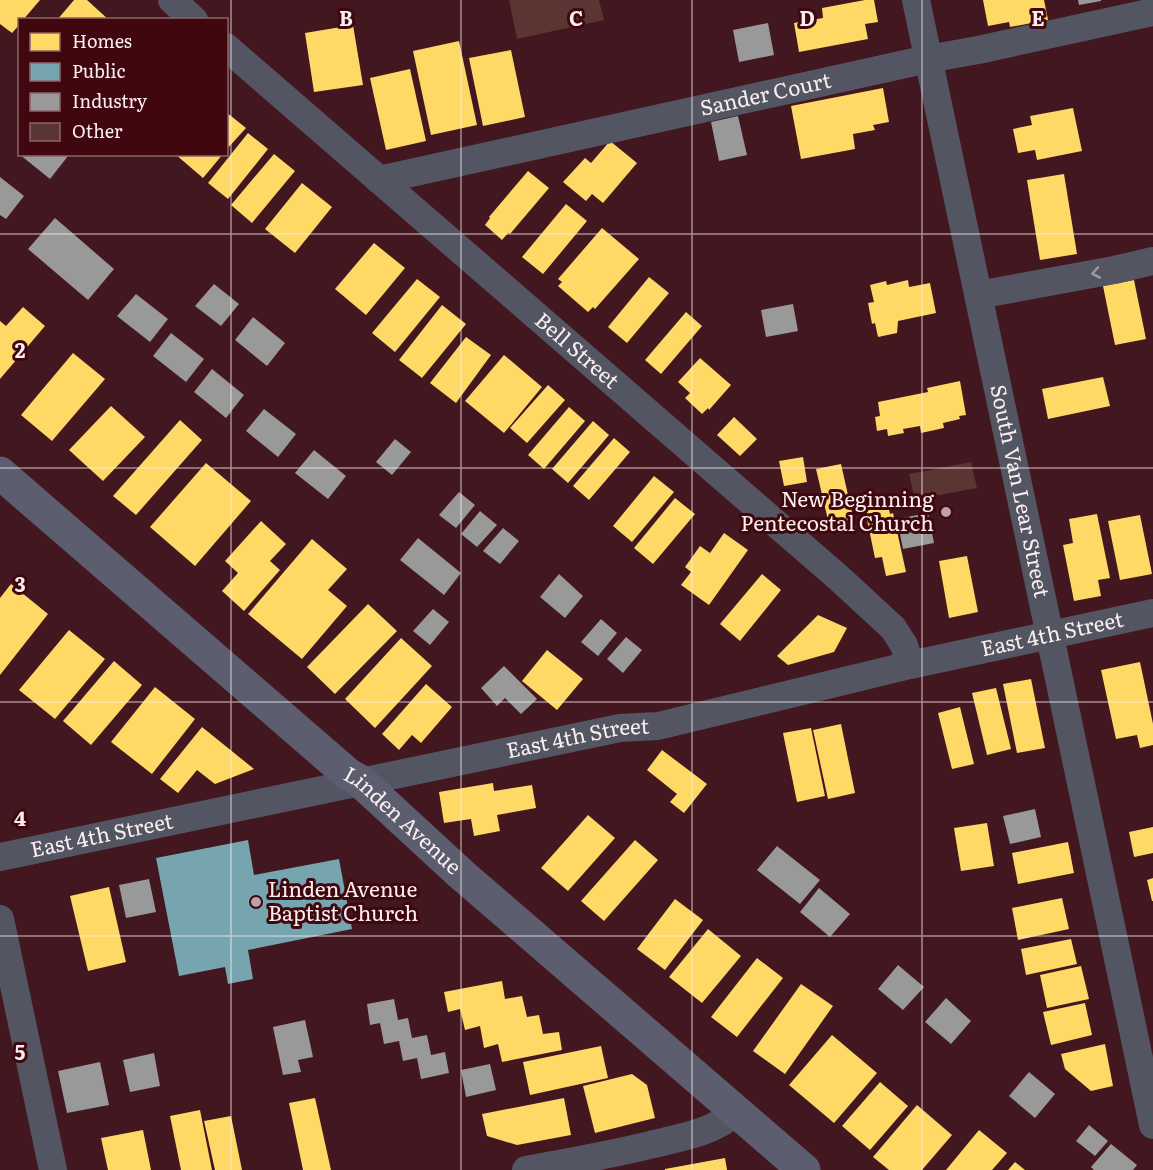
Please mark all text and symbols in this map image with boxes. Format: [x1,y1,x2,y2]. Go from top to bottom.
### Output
text: B [339,2,353,32]
text: C [569,2,583,32]
text: D [799,2,815,32]
text: E [1031,2,1045,32]
legend [18,18,228,156]
text: Homes [72,27,132,54]
text: Public [72,57,126,84]
street label: Sander Court [697,63,834,122]
text: Industry [72,87,148,114]
text: Other [72,117,123,144]
one-way arrow [1091,266,1101,279]
street label: Bell Street [529,304,628,395]
text: 2 [15,334,26,364]
street label: South Van Lear Street [984,381,1060,601]
place label: New Beginning Pentecostal Church [741,482,934,537]
marker: New Beginning Pentecostal Church [939,505,953,519]
text: 3 [14,568,26,598]
street label: East 4th Street [978,602,1126,662]
street label: East 4th Street [503,708,650,764]
street label: Linden Avenue [339,757,470,880]
text: 4 [14,802,26,832]
street label: East 4th Street [27,803,176,863]
place label: Linden Avenue Baptist Church [268,872,418,927]
marker: Linden Avenue Baptist Church [249,895,263,909]
text: 5 [15,1036,26,1066]

